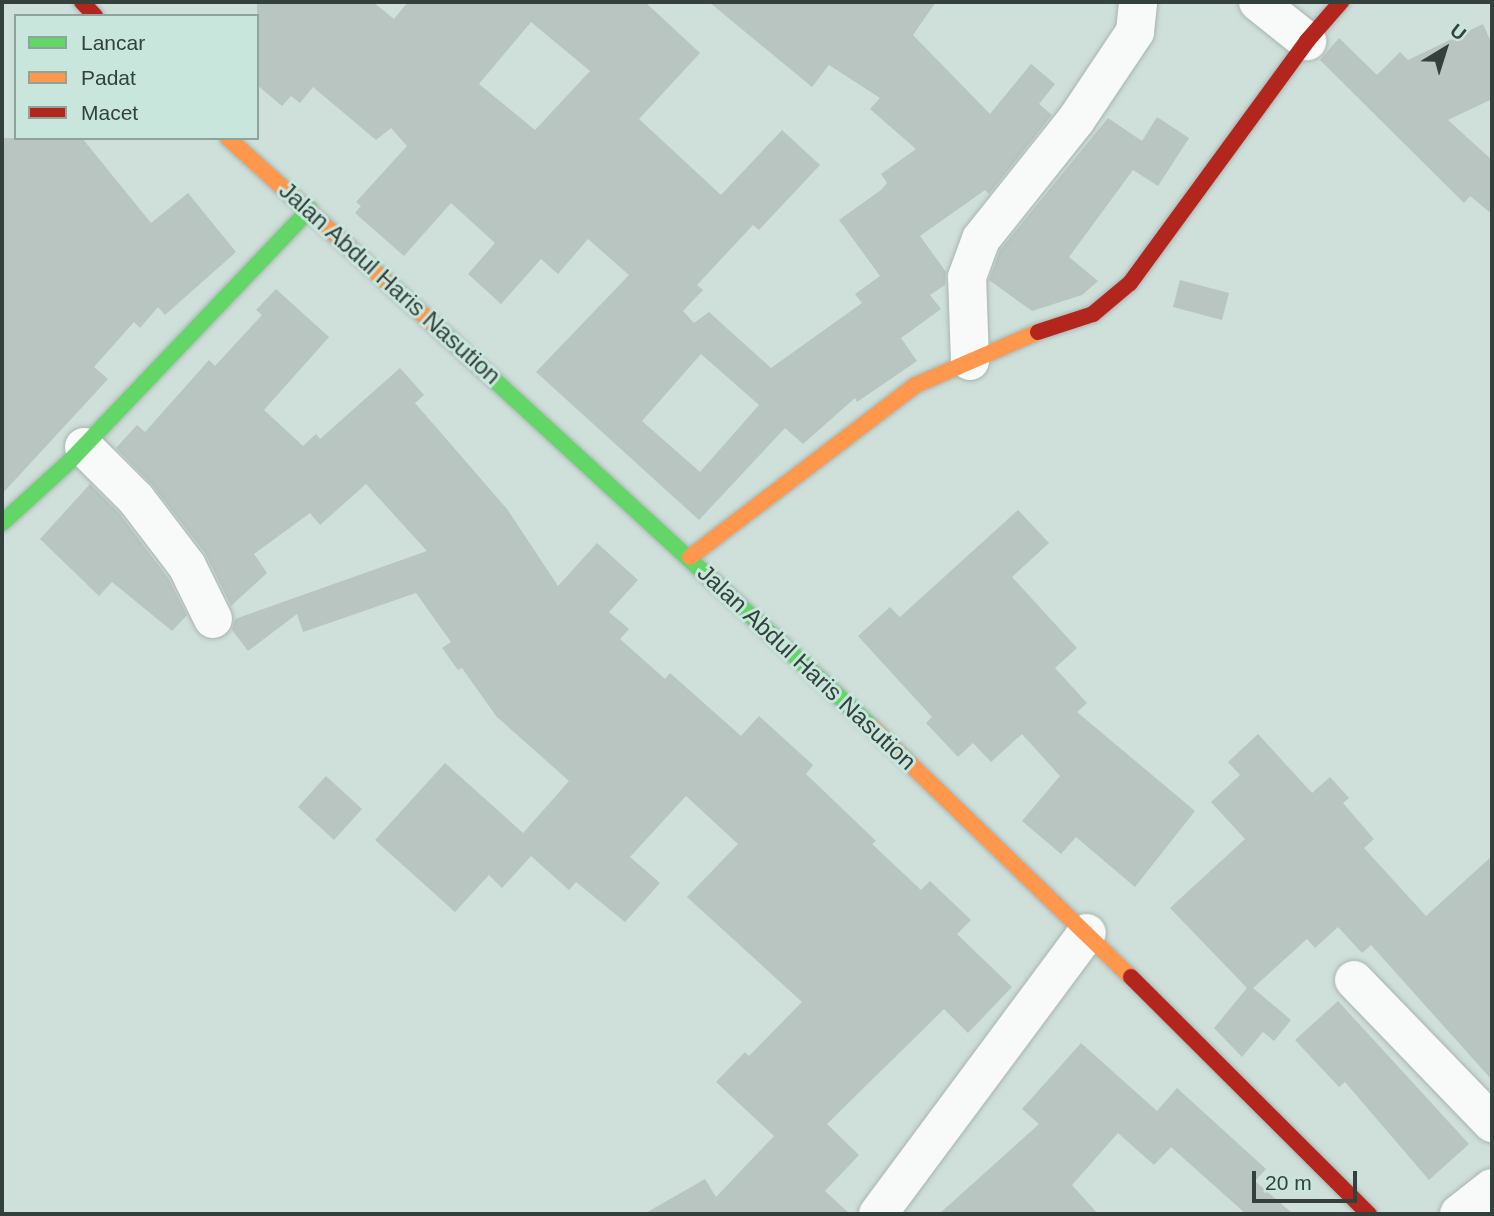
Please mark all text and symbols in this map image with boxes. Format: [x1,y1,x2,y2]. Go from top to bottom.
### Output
legend [14,14,259,140]
north arrow [1410,14,1480,84]
text: U [1446,20,1470,45]
text: Lancar [81,31,145,54]
text: Padat [81,66,136,89]
text: Macet [81,101,138,124]
street label: Jalan Abdul Haris Nasution [273,175,507,391]
street label: Jalan Abdul Haris Nasution [691,558,923,776]
scale bar [1256,1156,1361,1200]
text: 20 m [1265,1171,1312,1194]

